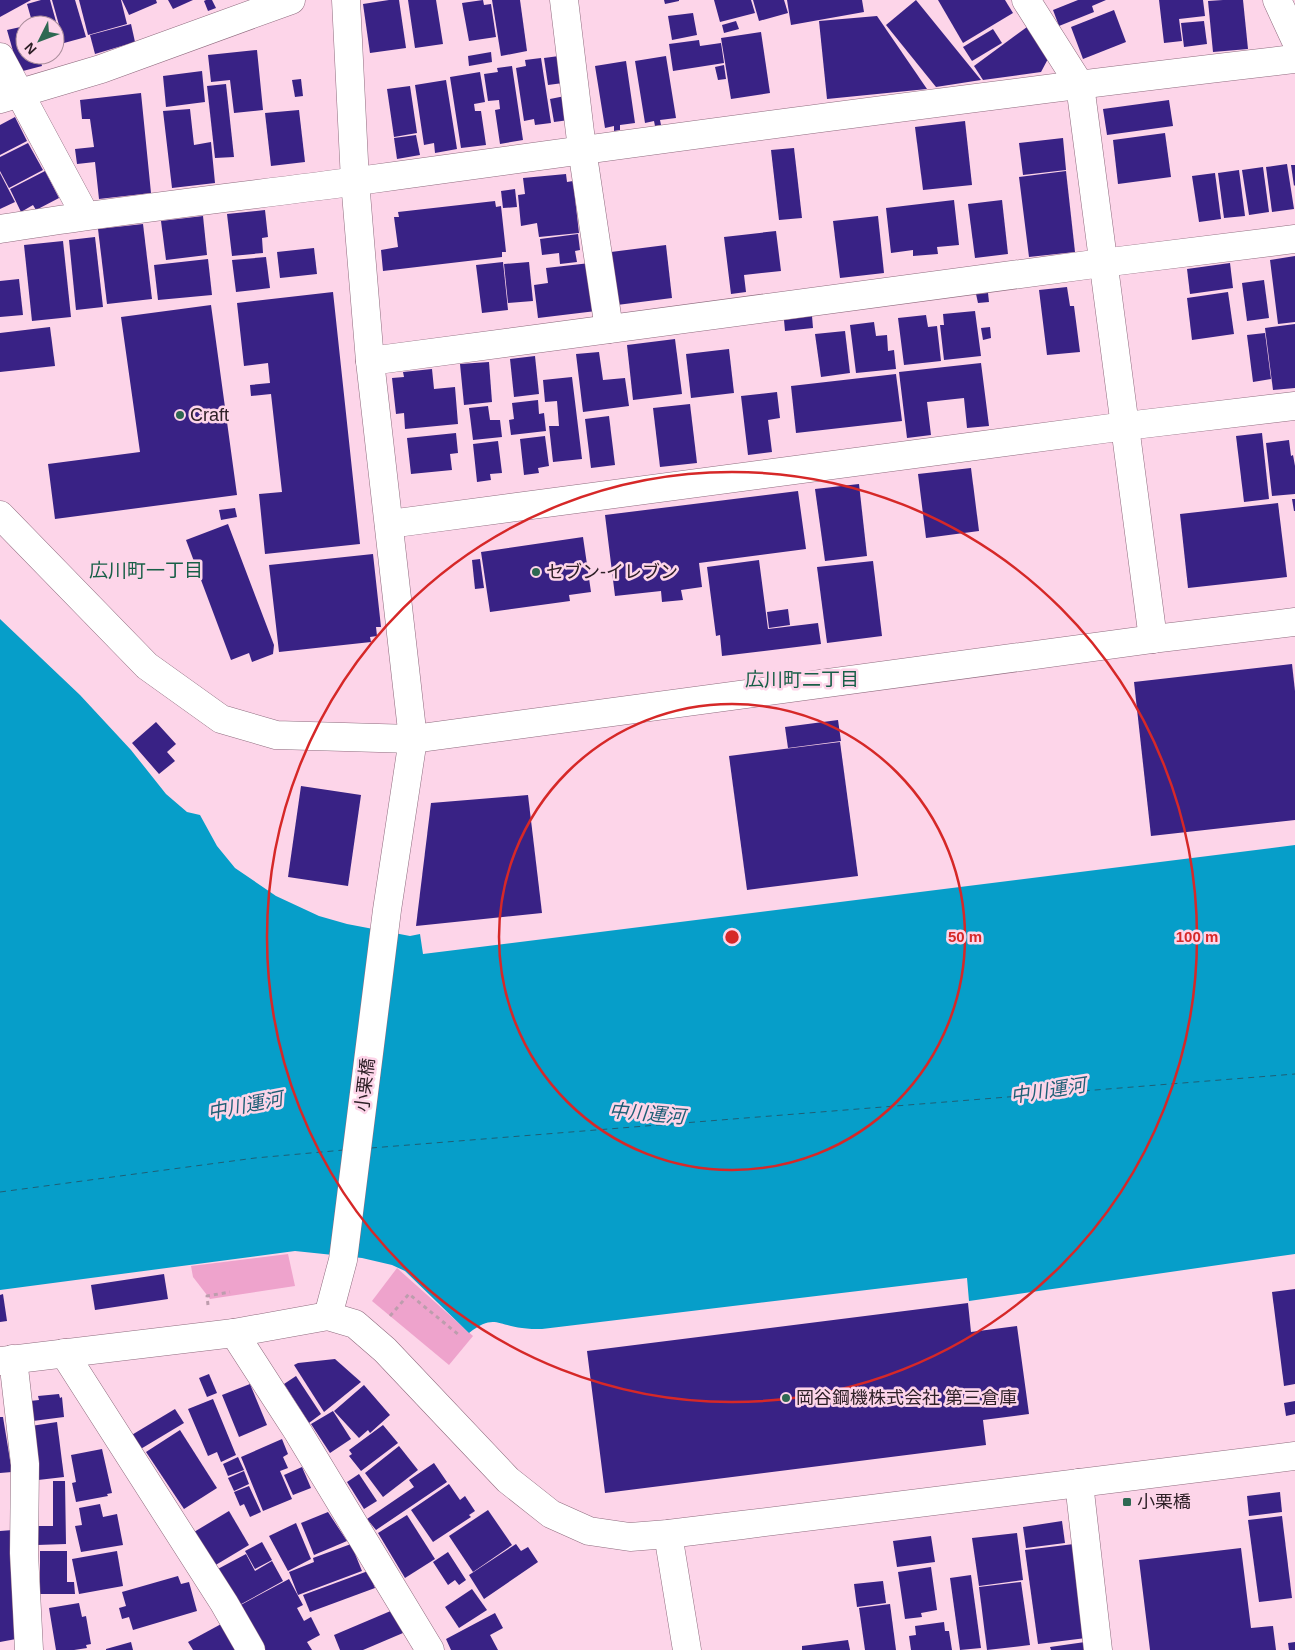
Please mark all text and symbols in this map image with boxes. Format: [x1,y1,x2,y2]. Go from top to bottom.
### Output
north arrow [15,15,65,65]
text: N [21,40,40,58]
place label: Craft [190,405,229,425]
marker: Craft [174,409,186,421]
district label: 広川町一丁目 [89,560,203,581]
place label: セブン-イレブン [546,562,678,582]
marker: セブン-イレブン [530,566,542,578]
district label: 広川町二丁目 [745,669,859,690]
centre of rings [723,928,741,946]
text: 50 m [948,928,982,945]
text: 100 m [1176,928,1218,945]
street label: 小栗橋 [352,1057,378,1113]
water label: 中川運河 [1009,1074,1091,1107]
water label: 中川運河 [206,1087,288,1123]
water label: 中川運河 [608,1100,690,1128]
place label: 岡谷鋼機株式会社 第三倉庫 [796,1388,1017,1408]
marker: 岡谷鋼機株式会社 第三倉庫 [780,1392,792,1404]
place label: 小栗橋 [1137,1492,1191,1512]
marker: 小栗橋 [1121,1496,1133,1508]

